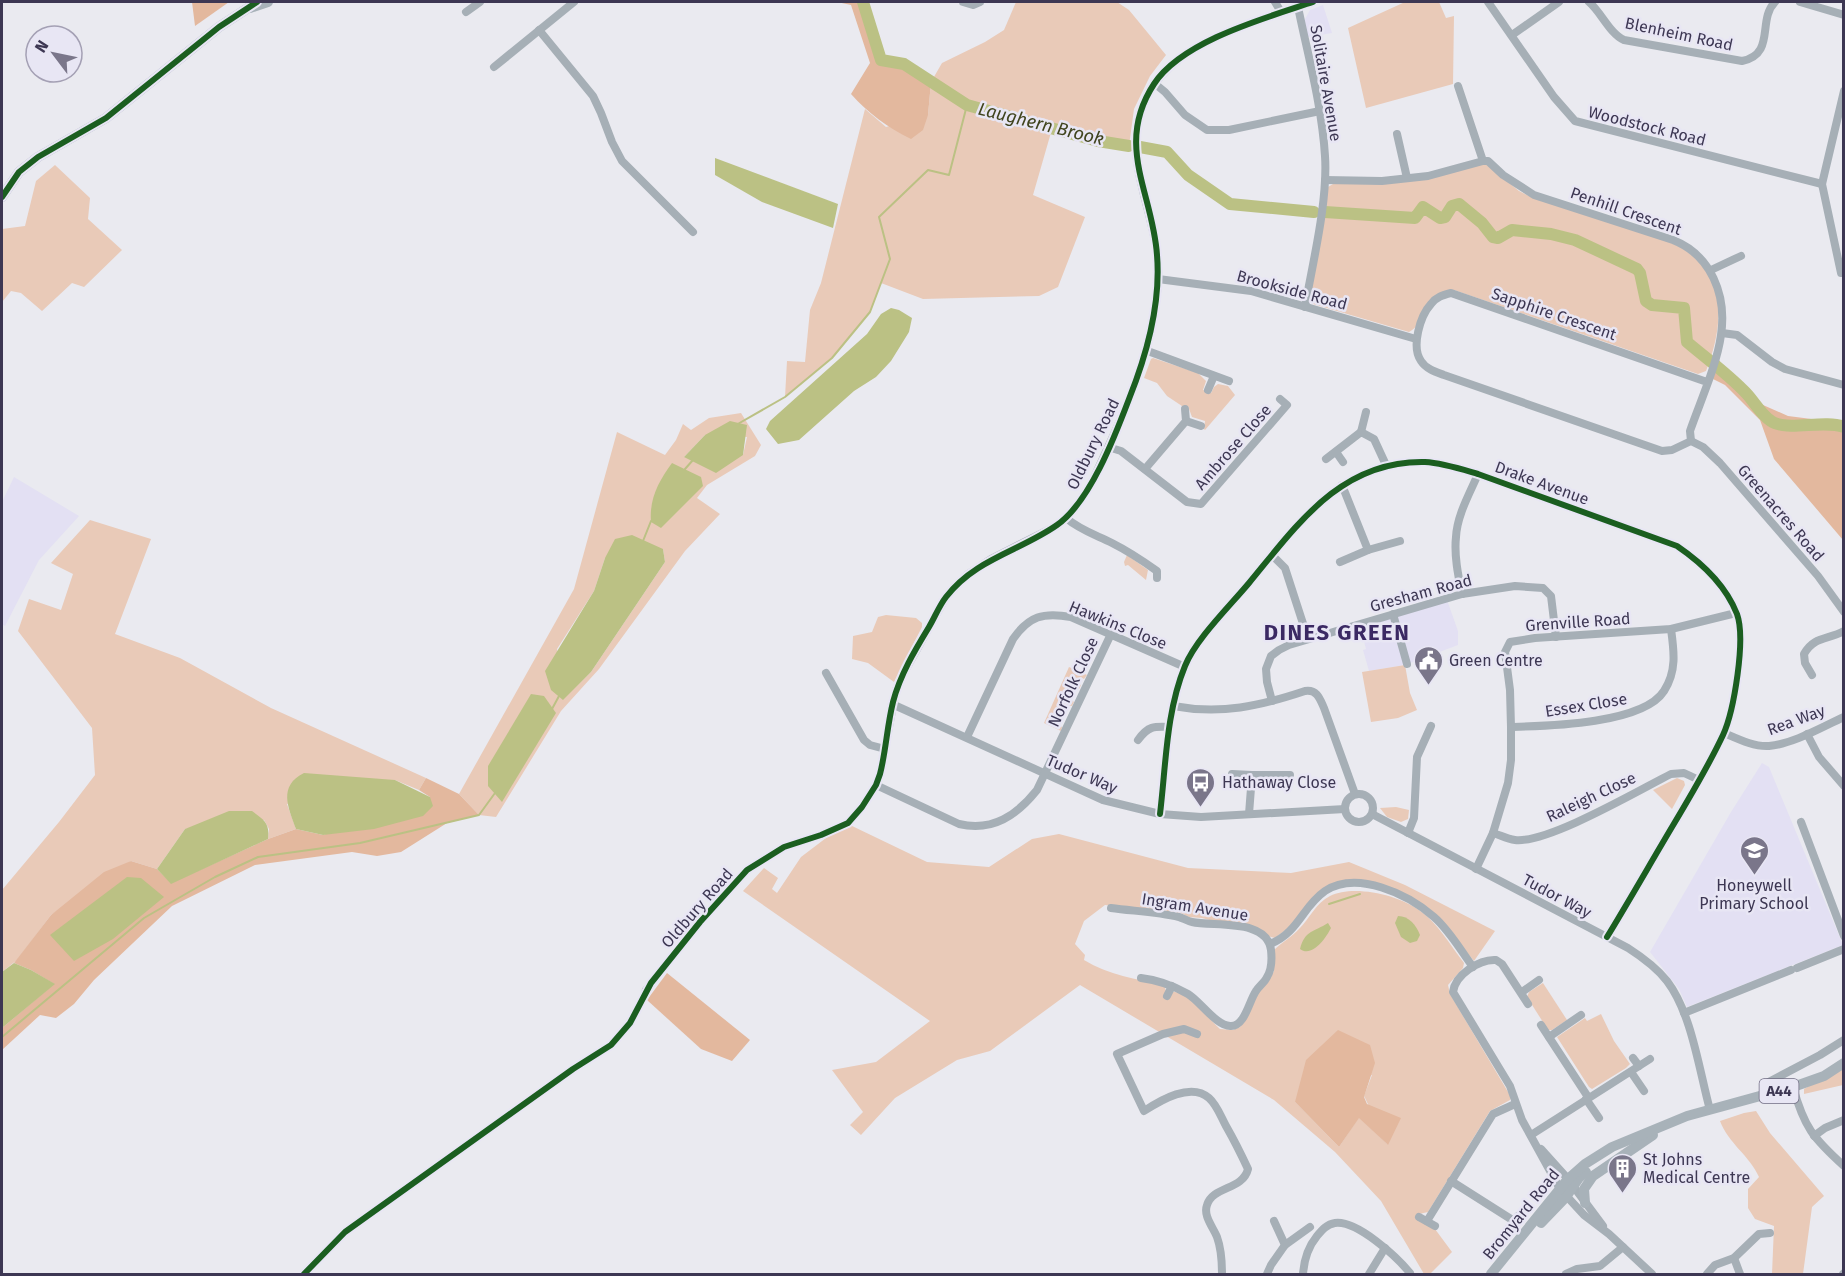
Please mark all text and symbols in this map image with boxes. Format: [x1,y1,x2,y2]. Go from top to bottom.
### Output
street label: Blenheim Road [1623,13,1735,55]
street label: Solitaire Avenue [1306,23,1346,143]
north arrow [24,24,84,84]
text: N [31,37,53,56]
water label: Laughern Brook [976,98,1106,150]
street label: Woodstock Road [1586,102,1708,150]
street label: Penhill Crescent [1568,183,1684,239]
street label: Brookside Road [1235,266,1349,314]
street label: Sapphire Crescent [1489,284,1619,344]
street label: Oldbury Road [1063,395,1123,493]
street label: Ambrose Close [1191,400,1275,494]
street label: Drake Avenue [1492,457,1592,509]
street label: Greenacres Road [1734,461,1828,565]
street label: Gresham Road [1368,570,1474,616]
street label: Hawkins Close [1066,597,1170,653]
street label: Grenville Road [1525,609,1631,635]
district label: DINES GREEN [1264,619,1410,646]
street label: Norfolk Close [1044,634,1102,730]
public building icon: Green Centre [1412,644,1444,686]
place label: Green Centre [1449,651,1543,670]
street label: Essex Close [1544,689,1628,721]
street label: Rea Way [1765,701,1828,739]
street label: Tudor Way [1044,751,1121,798]
bus stop icon: Hathaway Close [1185,766,1217,808]
street label: Raleigh Close [1543,768,1639,826]
place label: Hathaway Close [1222,773,1336,792]
school or university icon: Honeywell Primary School [1738,834,1770,876]
street label: Oldbury Road [657,864,737,952]
street label: Tudor Way [1519,870,1595,922]
place label: Honeywell Primary School [1699,876,1809,913]
street label: Ingram Avenue [1140,889,1250,925]
road number: A44 [1760,1079,1798,1103]
place label: St Johns Medical Centre [1643,1150,1750,1187]
building icon: St Johns Medical Centre [1606,1152,1638,1194]
street label: Bromyard Road [1479,1165,1563,1263]

